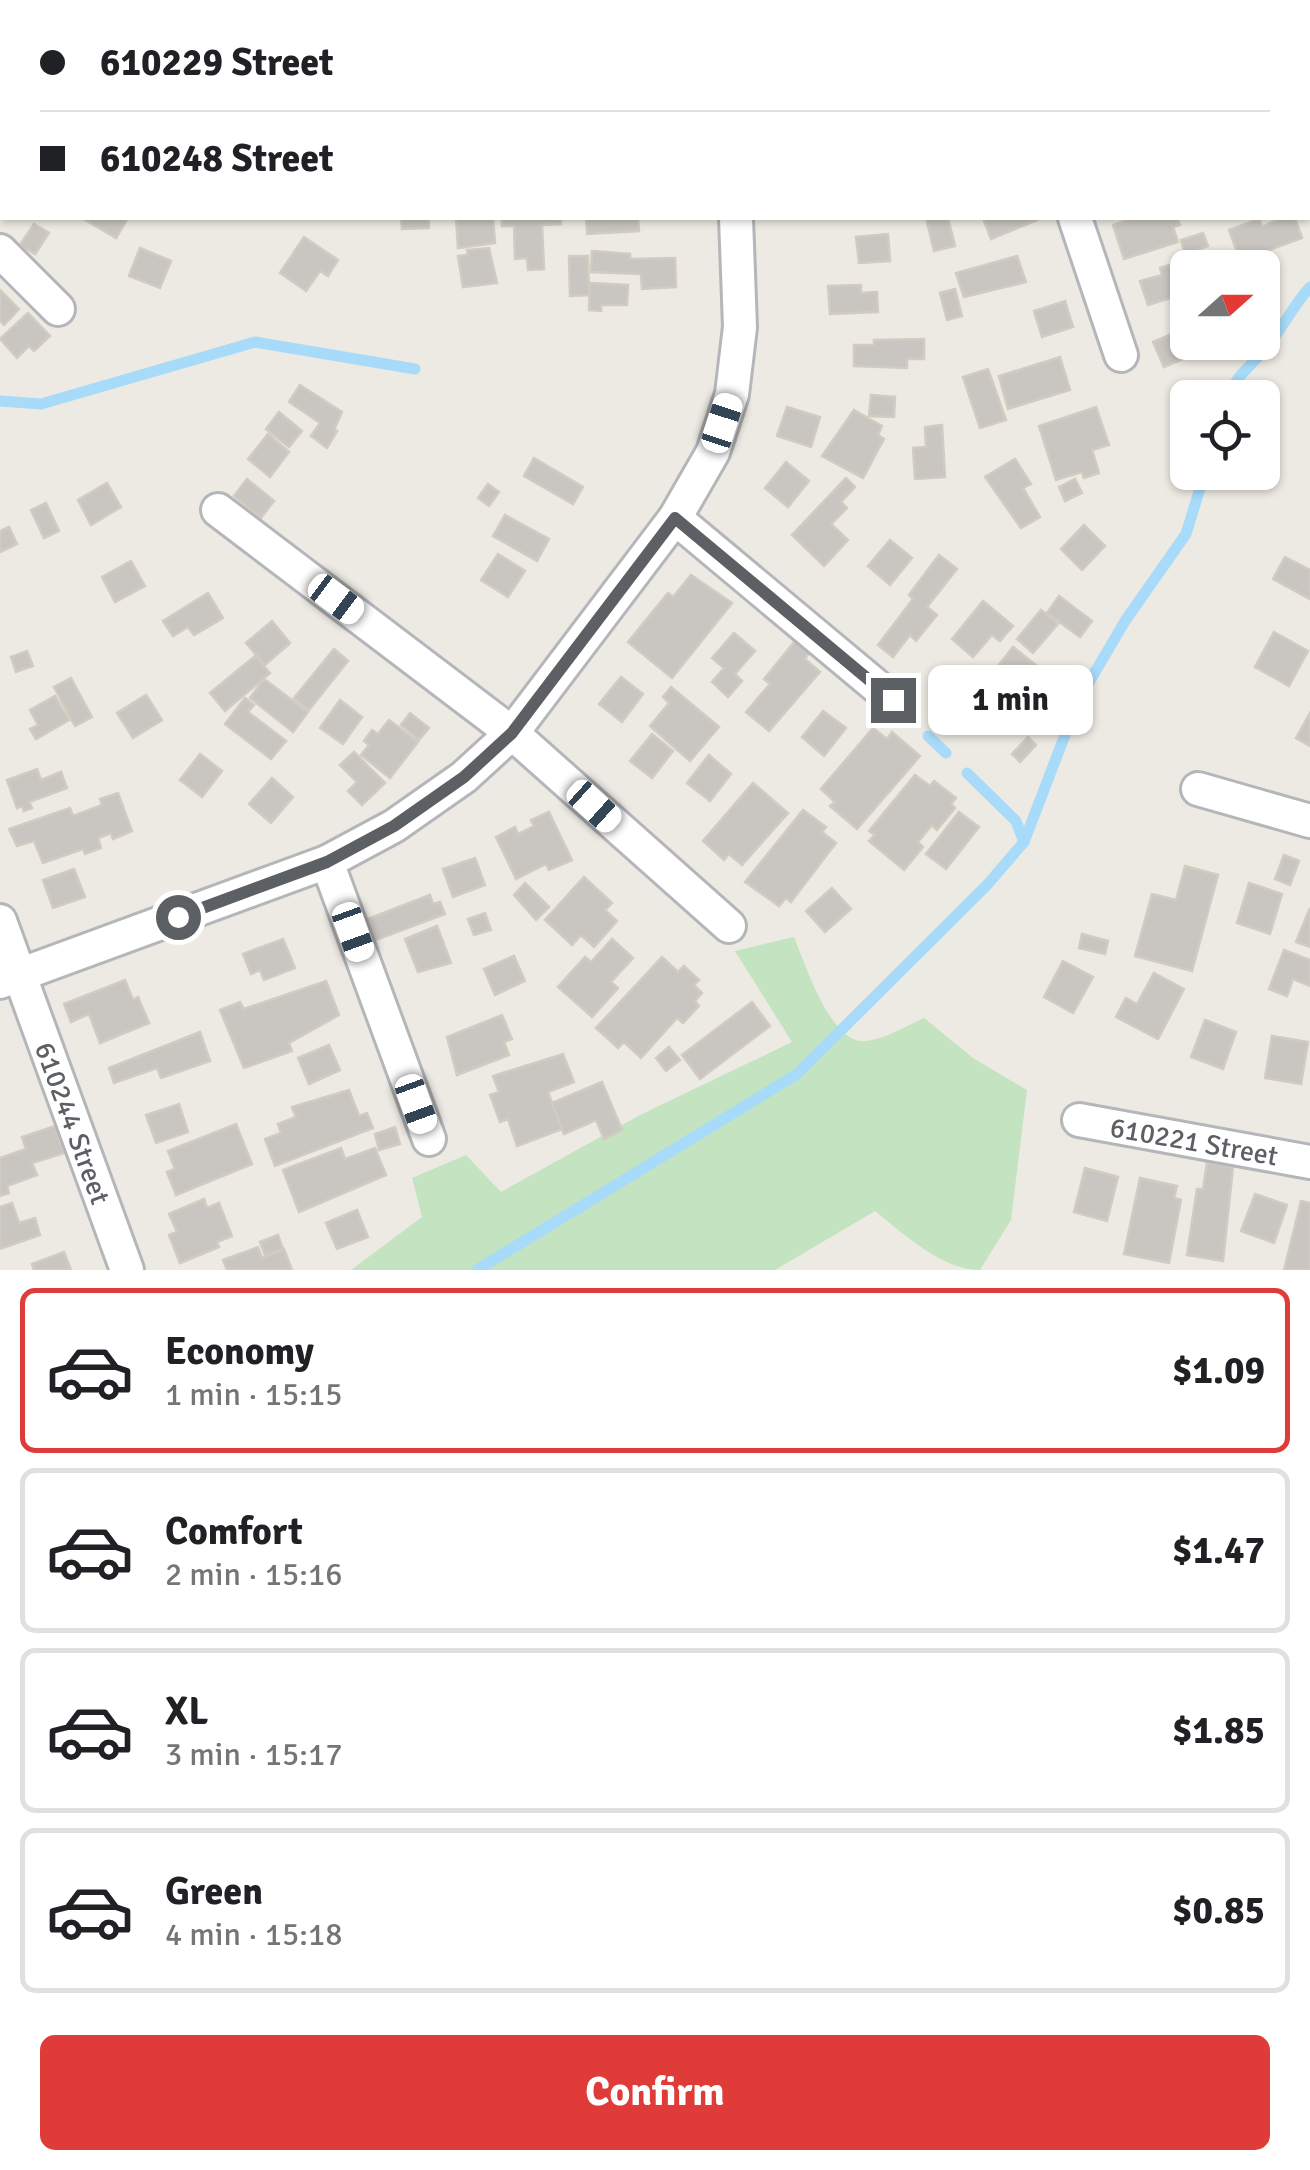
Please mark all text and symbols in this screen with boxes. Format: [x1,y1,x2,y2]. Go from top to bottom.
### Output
text: 610229 Street [100,39,333,86]
text: 610248 Street [100,135,333,182]
north arrow [1170,250,1280,360]
map controls [1170,250,1280,490]
button: locate [1170,380,1280,490]
car [698,390,746,456]
car [303,569,369,629]
callout: 1 min [928,665,1093,735]
route end [871,678,916,723]
text: 1 min [972,680,1049,719]
car [562,775,626,837]
route start [156,895,201,940]
car [329,899,377,965]
street label: 610244 Street [27,1038,117,1209]
car [392,1071,440,1137]
street label: 610221 Street [1107,1110,1281,1174]
icon: car [45,1326,135,1416]
text: Economy [165,1328,314,1375]
text: $1.09 [1172,1347,1265,1394]
text: 1 min · 15:15 [165,1375,343,1414]
icon: car [45,1506,135,1596]
text: Comfort [165,1508,303,1555]
text: $1.47 [1172,1527,1265,1574]
text: 2 min · 15:16 [165,1555,343,1594]
icon: car [45,1686,135,1776]
text: XL [165,1688,208,1735]
text: $1.85 [1172,1707,1265,1754]
text: 3 min · 15:17 [165,1735,343,1774]
icon: car [45,1866,135,1956]
text: Green [165,1868,263,1915]
text: $0.85 [1172,1887,1265,1934]
text: 4 min · 15:18 [165,1915,343,1954]
button: Confirm [40,2035,1270,2150]

